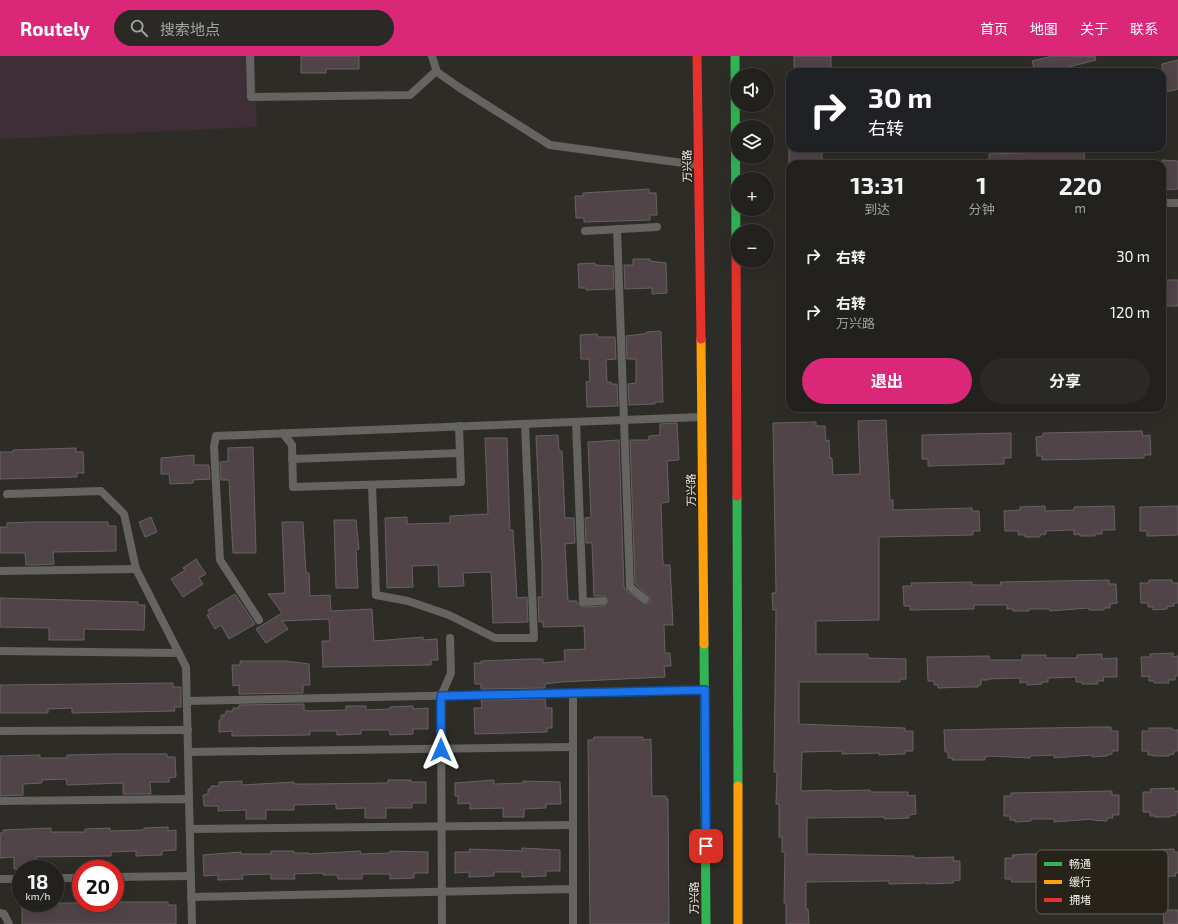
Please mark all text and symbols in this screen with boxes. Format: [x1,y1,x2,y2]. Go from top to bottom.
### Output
search box [114,10,394,46]
text: Routely [20,17,90,40]
icon: search [128,17,150,39]
text: 搜索地点 [160,20,220,38]
text: 首页 [980,20,1008,37]
text: 地图 [1030,20,1058,37]
text: 关于 [1080,20,1108,37]
text: 联系 [1130,20,1158,37]
map controls [730,68,774,268]
button: sound [730,68,774,112]
text: 30 m [868,80,932,114]
icon: right [802,84,854,136]
text: 右转 [868,117,904,139]
button: layers [730,120,774,164]
street label: 万兴路 [680,149,693,183]
text: 13:31 [850,170,904,199]
text: 1 [976,170,987,199]
text: 220 [1059,171,1102,200]
button: + [730,172,774,216]
text: m [1075,200,1086,216]
text: 到达 [864,201,890,217]
text: 分钟 [969,201,995,217]
button: − [730,224,774,268]
icon: right [802,245,824,267]
text: 30 m [1116,247,1150,265]
text: 右转 [836,248,866,266]
text: 右转 [836,294,866,312]
icon: right [802,301,824,323]
text: 120 m [1110,303,1150,321]
text: 万兴路 [836,315,875,331]
button: 退出 [802,358,972,404]
button: 分享 [980,358,1150,404]
street label: 万兴路 [684,473,697,507]
position arrow [420,729,462,771]
pin [689,829,723,863]
icon: arrive [695,835,717,857]
legend [1036,850,1168,914]
text: 畅通 [1069,857,1091,870]
speed limit sign: 20 [72,860,124,912]
text: 18 [27,869,49,893]
text: 缓行 [1069,875,1091,888]
street label: 万兴路 [687,882,700,915]
text: km/h [26,890,50,902]
text: 拥堵 [1069,893,1091,906]

